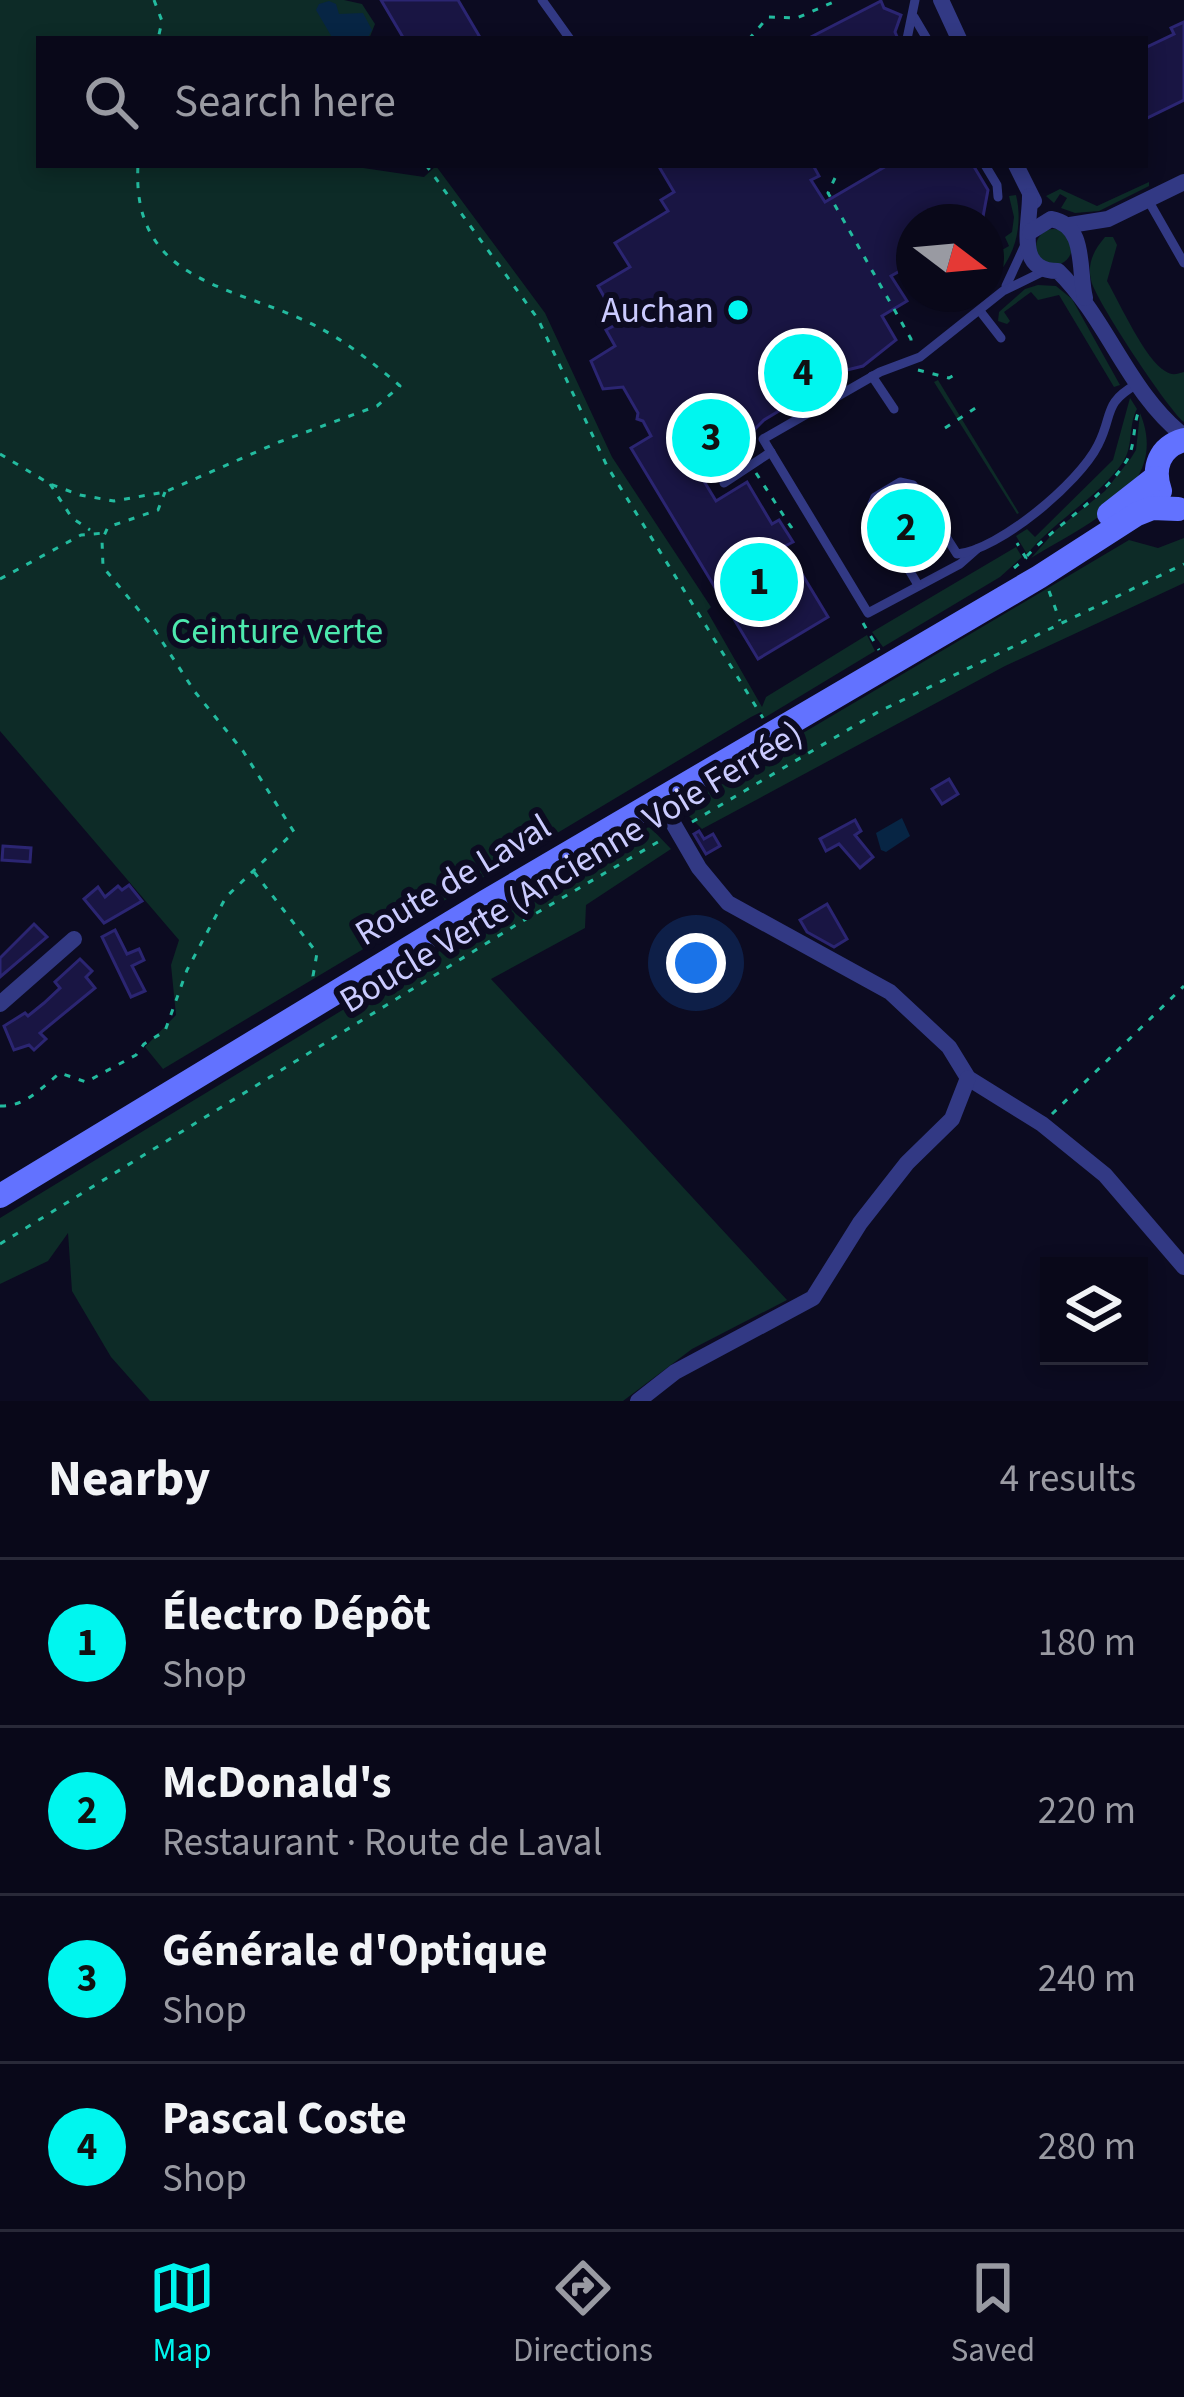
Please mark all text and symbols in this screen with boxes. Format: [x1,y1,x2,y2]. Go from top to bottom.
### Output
search box [36,36,1148,168]
icon: search [78,69,144,135]
text: Search here [174,70,396,134]
north arrow [896,204,1004,312]
place label: Auchan [601,285,714,336]
marker: Auchan [725,297,751,323]
pin: 4 [764,328,842,418]
pin: 3 [672,393,750,483]
pin: 2 [867,483,945,573]
pin: 1 [720,537,798,627]
park label: Ceinture verte [171,606,383,657]
street label: Boucle Verte (Ancienne Voie Ferrée) [330,708,812,1026]
street label: Route de Laval [346,801,560,959]
your location [666,933,726,993]
map controls [1040,1257,1148,1365]
button: layers [1040,1257,1148,1365]
text: Nearby [48,1443,210,1515]
text: 4 results [1000,1451,1136,1507]
text: Électro Dépôt [162,1583,431,1647]
text: 1 [77,1615,97,1671]
text: 180 m [1038,1615,1136,1671]
text: Shop [162,1647,247,1703]
text: McDonald's [162,1751,392,1815]
text: 2 [77,1783,97,1839]
text: 220 m [1038,1783,1136,1839]
text: Restaurant · Route de Laval [162,1815,602,1871]
text: Générale d'Optique [162,1919,548,1983]
text: 3 [77,1951,97,2007]
text: 240 m [1038,1951,1136,2007]
text: Shop [162,1983,247,2039]
text: Pascal Coste [162,2087,407,2151]
text: 4 [77,2119,97,2175]
text: 280 m [1038,2119,1136,2175]
text: Shop [162,2151,247,2207]
tab: Map [149,2255,215,2374]
tab: Directions [513,2255,653,2374]
tab: Saved [951,2255,1035,2374]

